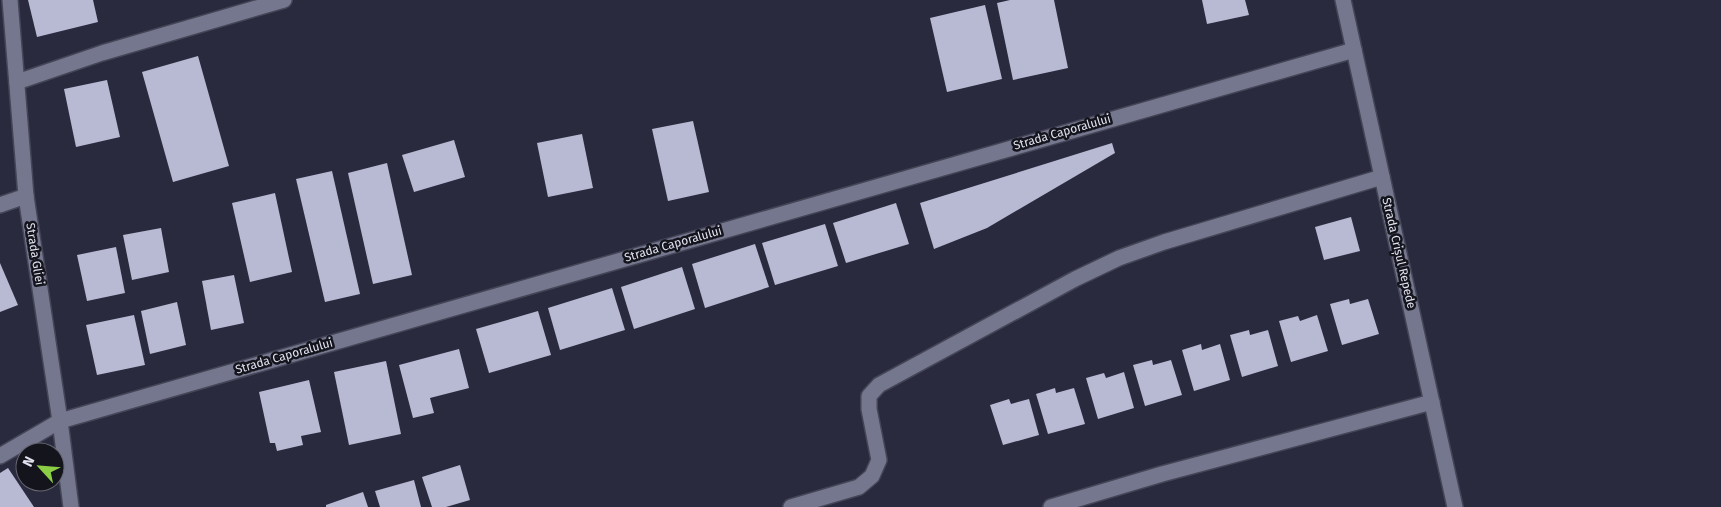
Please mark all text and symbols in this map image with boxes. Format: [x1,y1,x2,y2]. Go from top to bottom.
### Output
street label: Strada Caporalului [1012,111,1112,153]
street label: Strada Crișul Repede [1378,196,1419,310]
street label: Strada Gliei [23,222,47,286]
street label: Strada Caporalului [623,223,723,265]
street label: Strada Caporalului [234,335,334,377]
north arrow [15,442,65,492]
text: N [19,454,38,469]

